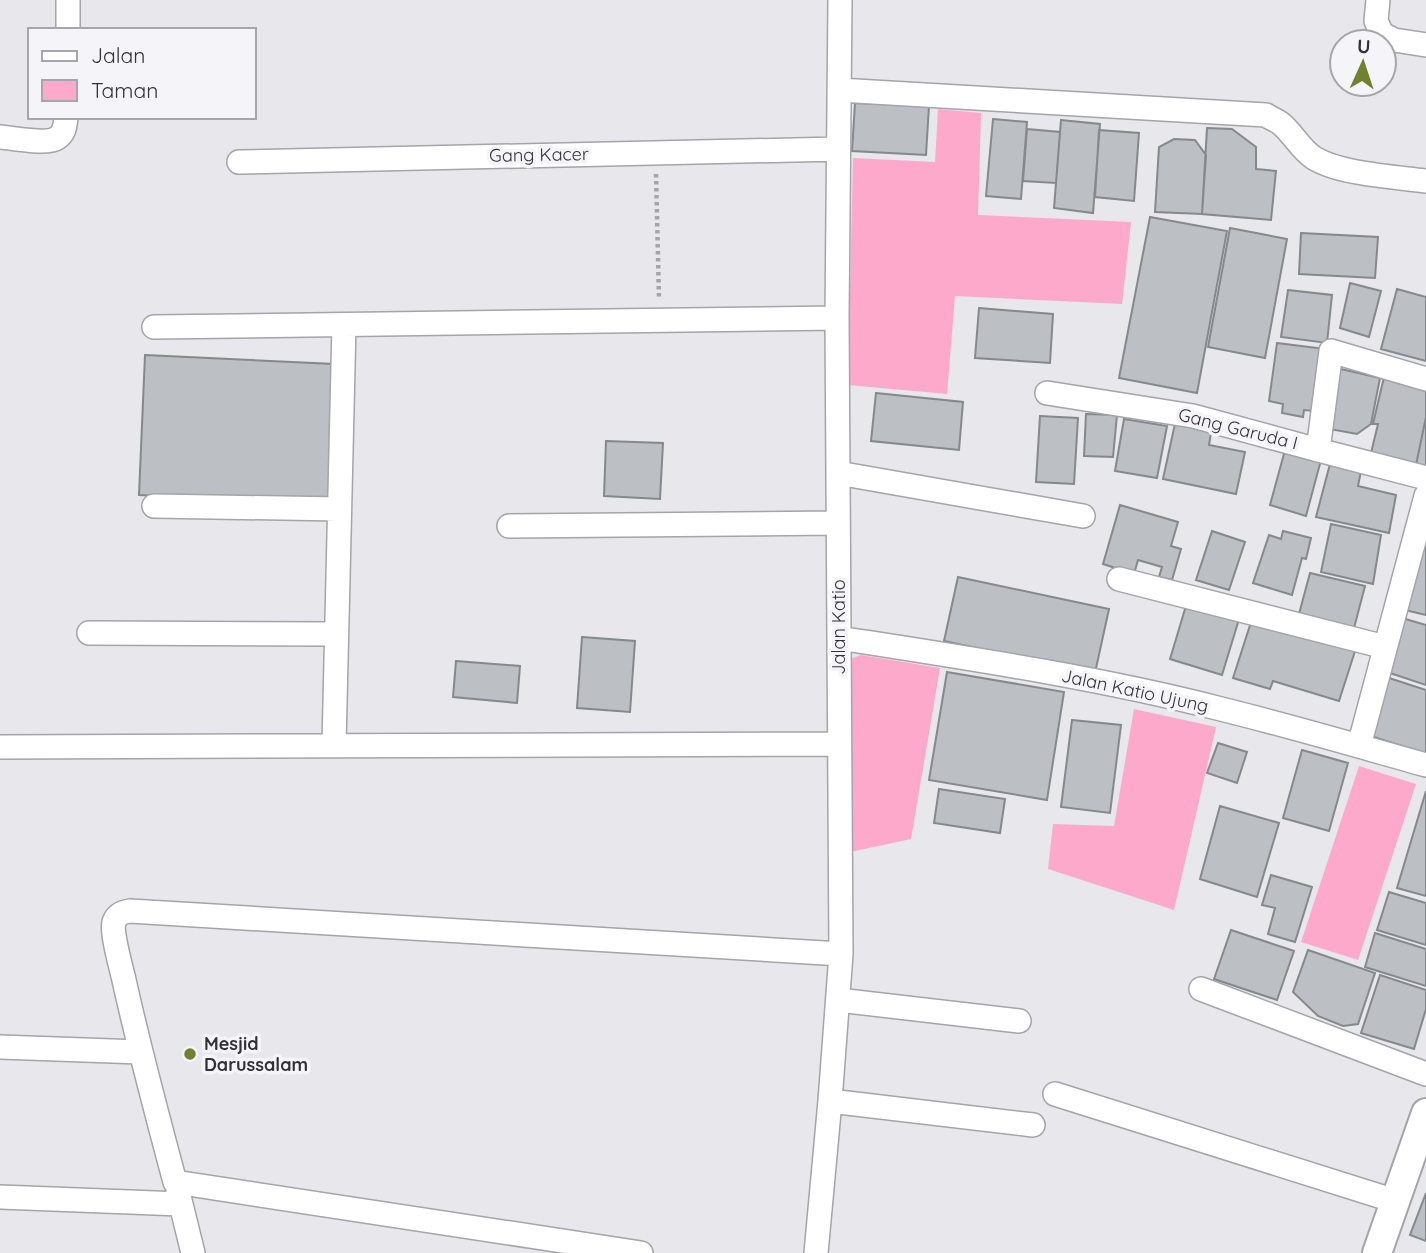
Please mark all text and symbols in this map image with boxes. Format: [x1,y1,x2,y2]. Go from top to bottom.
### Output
legend [28,28,256,119]
north arrow [1328,28,1398,98]
text: U [1357,34,1371,58]
text: Jalan [91,42,145,68]
text: Taman [91,77,158,103]
street label: Gang Kacer [489,142,589,167]
street label: Gang Garuda I [1176,403,1300,454]
street label: Jalan Katio [827,579,850,675]
street label: Jalan Katio Ujung [1059,664,1211,717]
place label: Mesjid Darussalam [204,1032,308,1076]
marker: Mesjid Darussalam [182,1046,198,1062]

